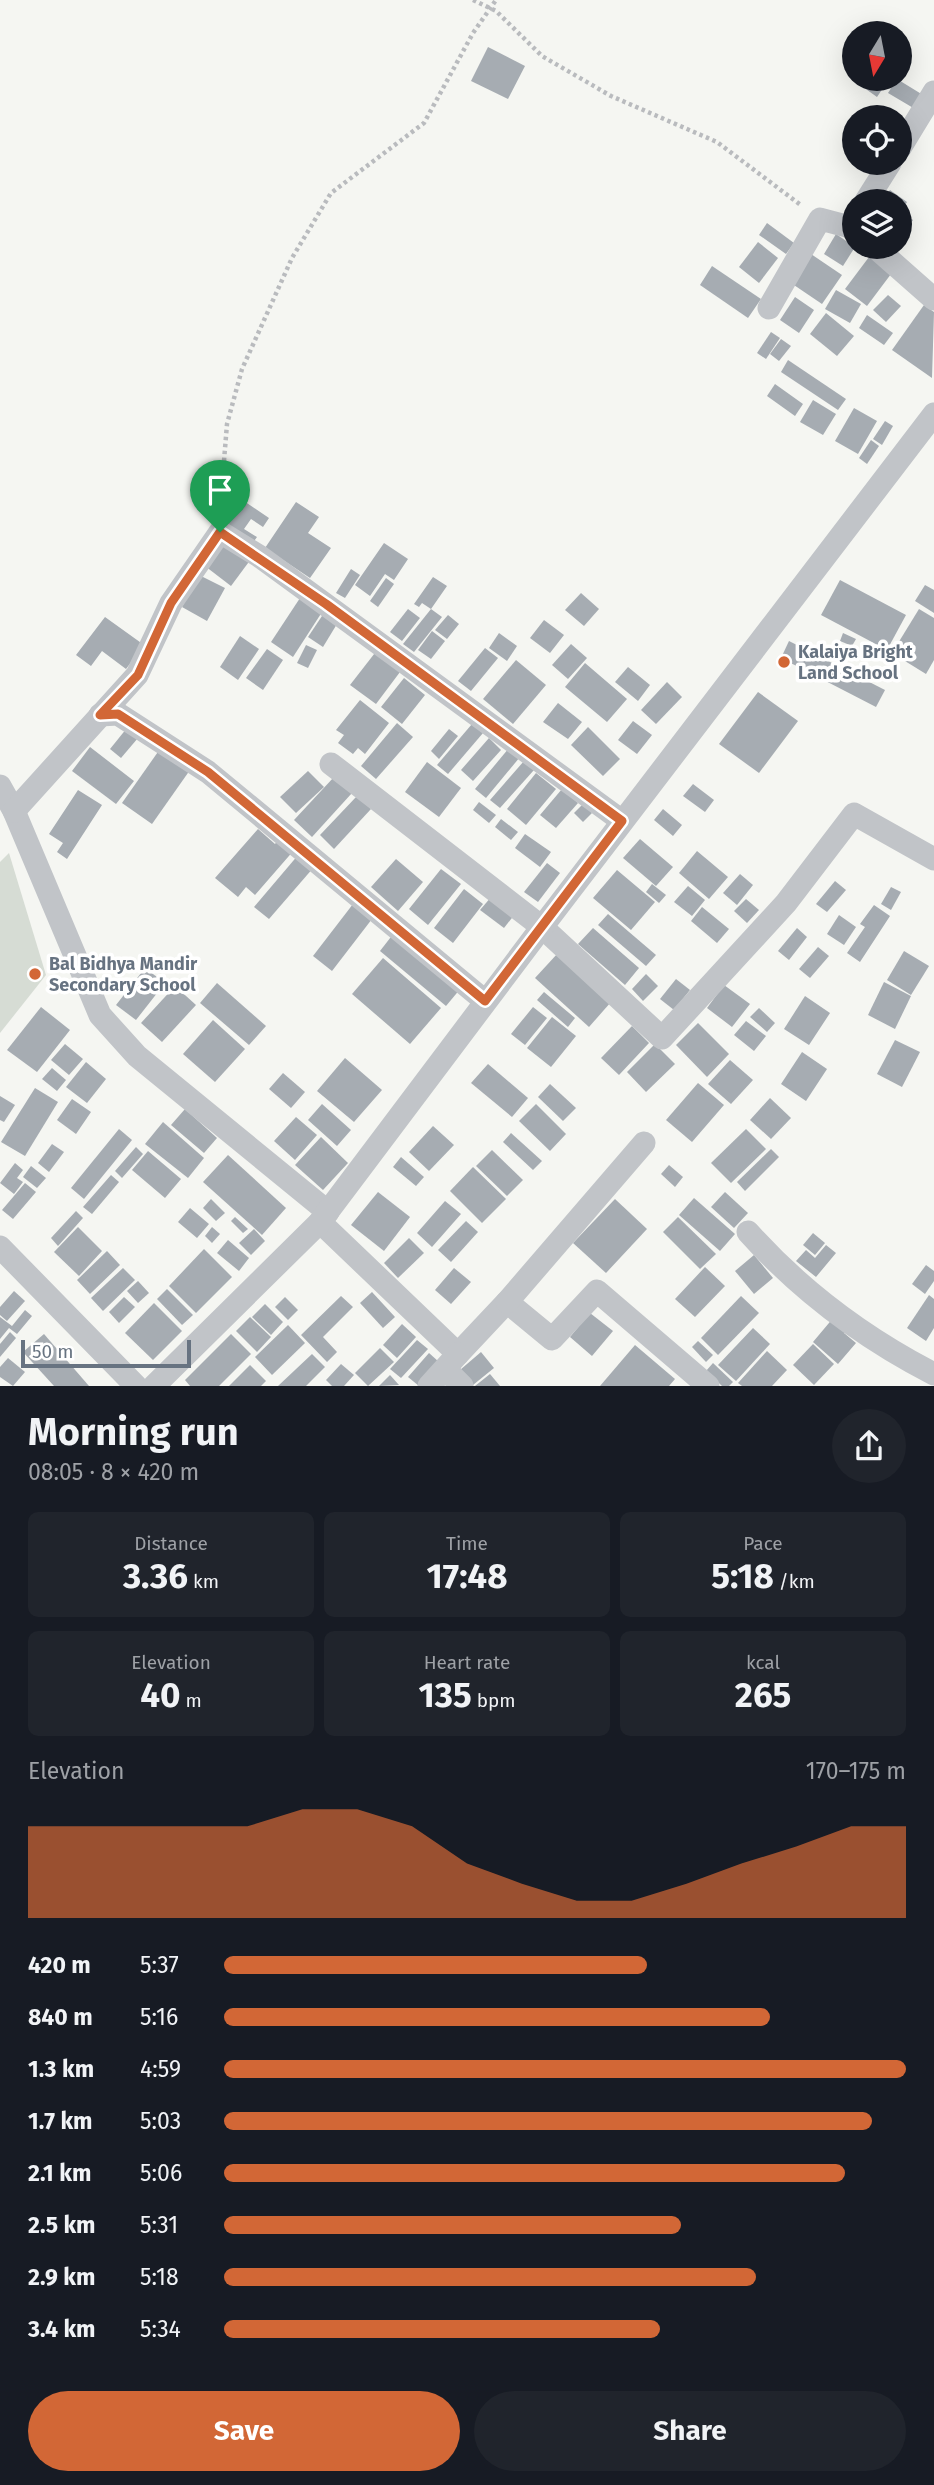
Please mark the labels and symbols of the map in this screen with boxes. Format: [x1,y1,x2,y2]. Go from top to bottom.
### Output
north arrow [842,21,912,91]
pin [190,460,250,532]
place label: Kalaiya Bright Land School [798,641,914,684]
marker: Kalaiya Bright Land School [776,654,792,670]
place label: Bal Bidhya Mandir Secondary School [49,953,198,996]
marker: Bal Bidhya Mandir Secondary School [27,966,43,982]
scale bar [21,1337,191,1369]

